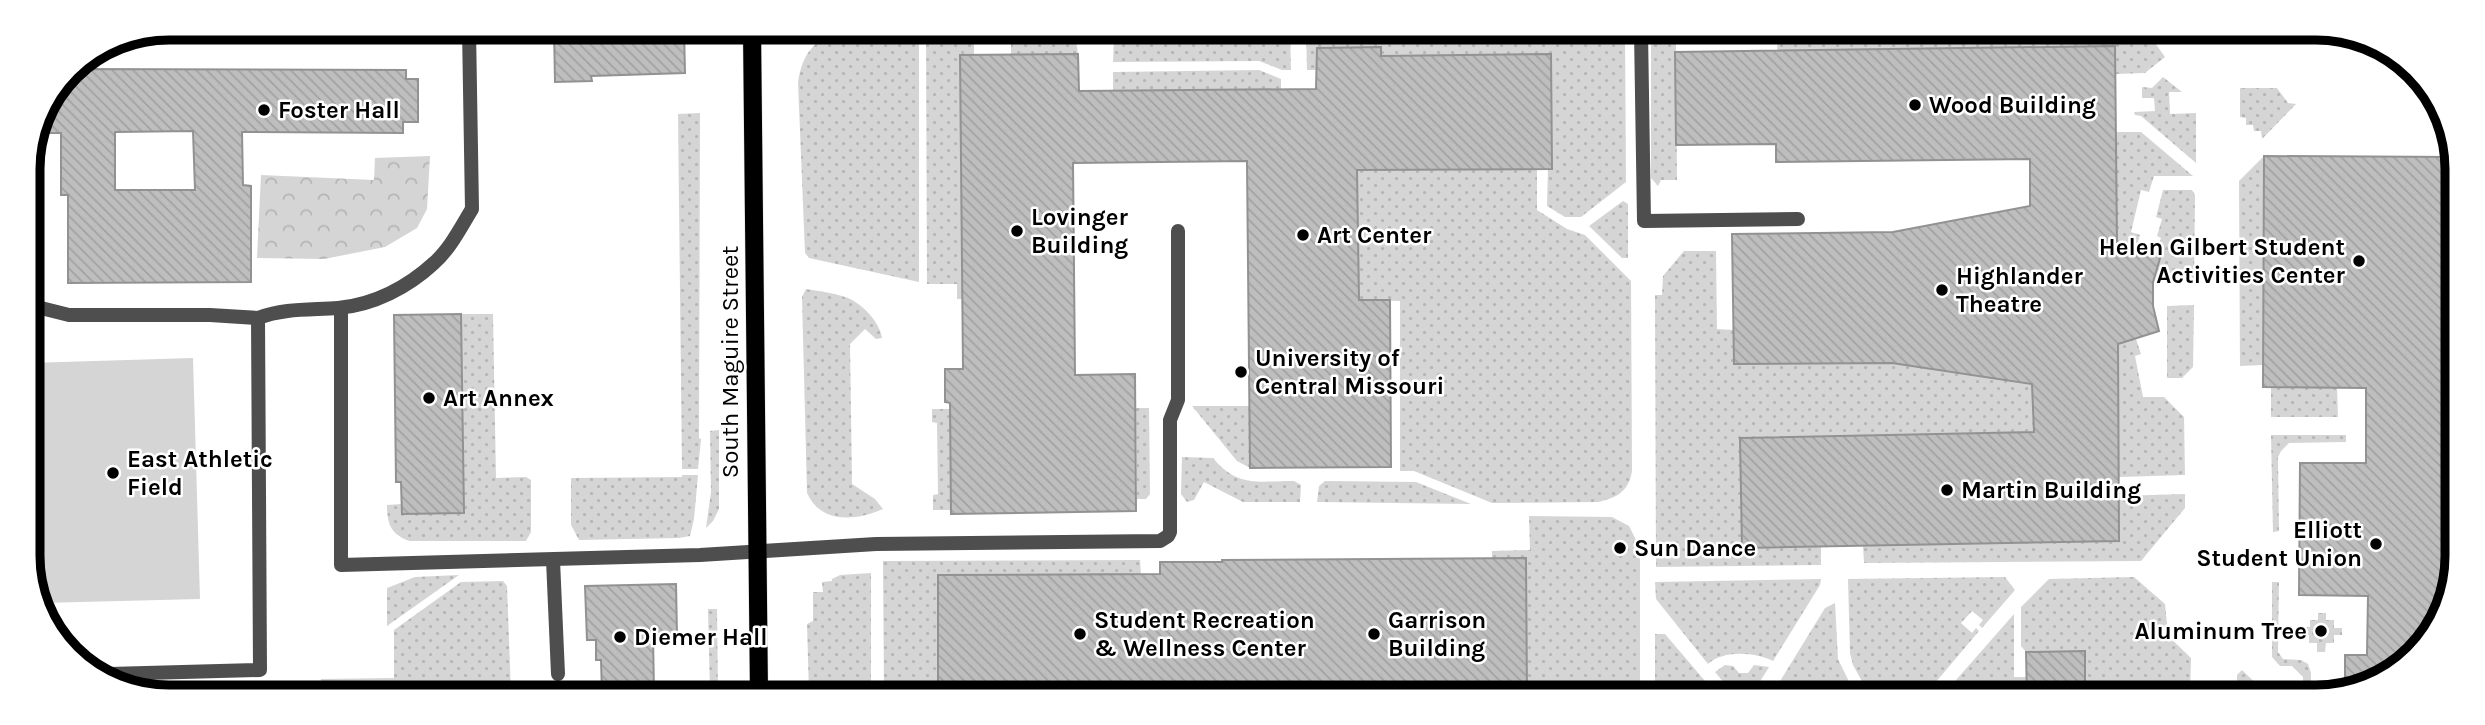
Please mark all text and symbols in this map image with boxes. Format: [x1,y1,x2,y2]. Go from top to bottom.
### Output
place label: Wood Building [1929,91,2096,119]
place label: Foster Hall [278,96,400,124]
marker: Wood Building [1907,97,1923,113]
marker: Foster Hall [256,102,272,118]
place label: Lovinger Building [1031,203,1128,259]
place label: Art Center [1317,221,1432,249]
marker: Lovinger Building [1009,223,1025,239]
marker: Art Center [1295,227,1311,243]
place label: Helen Gilbert Student Activities Center [2099,233,2346,289]
street label: South Maguire Street [716,246,744,478]
marker: Helen Gilbert Student Activities Center [2351,253,2367,269]
place label: Highlander Theatre [1956,262,2083,318]
marker: Highlander Theatre [1934,282,1950,298]
place label: University of Central Missouri [1255,344,1444,400]
marker: University of Central Missouri [1233,364,1249,380]
place label: Art Annex [443,384,554,412]
marker: Art Annex [421,390,437,406]
place label: East Athletic Field [127,445,273,501]
marker: East Athletic Field [105,465,121,481]
place label: Martin Building [1961,476,2141,504]
marker: Martin Building [1939,482,1955,498]
place label: Elliott Student Union [2196,516,2362,572]
place label: Sun Dance [1634,534,1756,562]
marker: Elliott Student Union [2368,536,2384,552]
marker: Sun Dance [1612,540,1628,556]
place label: Student Recreation & Wellness Center [1094,606,1315,662]
place label: Garrison Building [1388,606,1486,662]
place label: Aluminum Tree [2135,617,2307,645]
place label: Diemer Hall [634,623,768,651]
marker: Aluminum Tree [2313,623,2329,639]
marker: Student Recreation & Wellness Center [1072,626,1088,642]
marker: Garrison Building [1366,626,1382,642]
marker: Diemer Hall [612,629,628,645]

